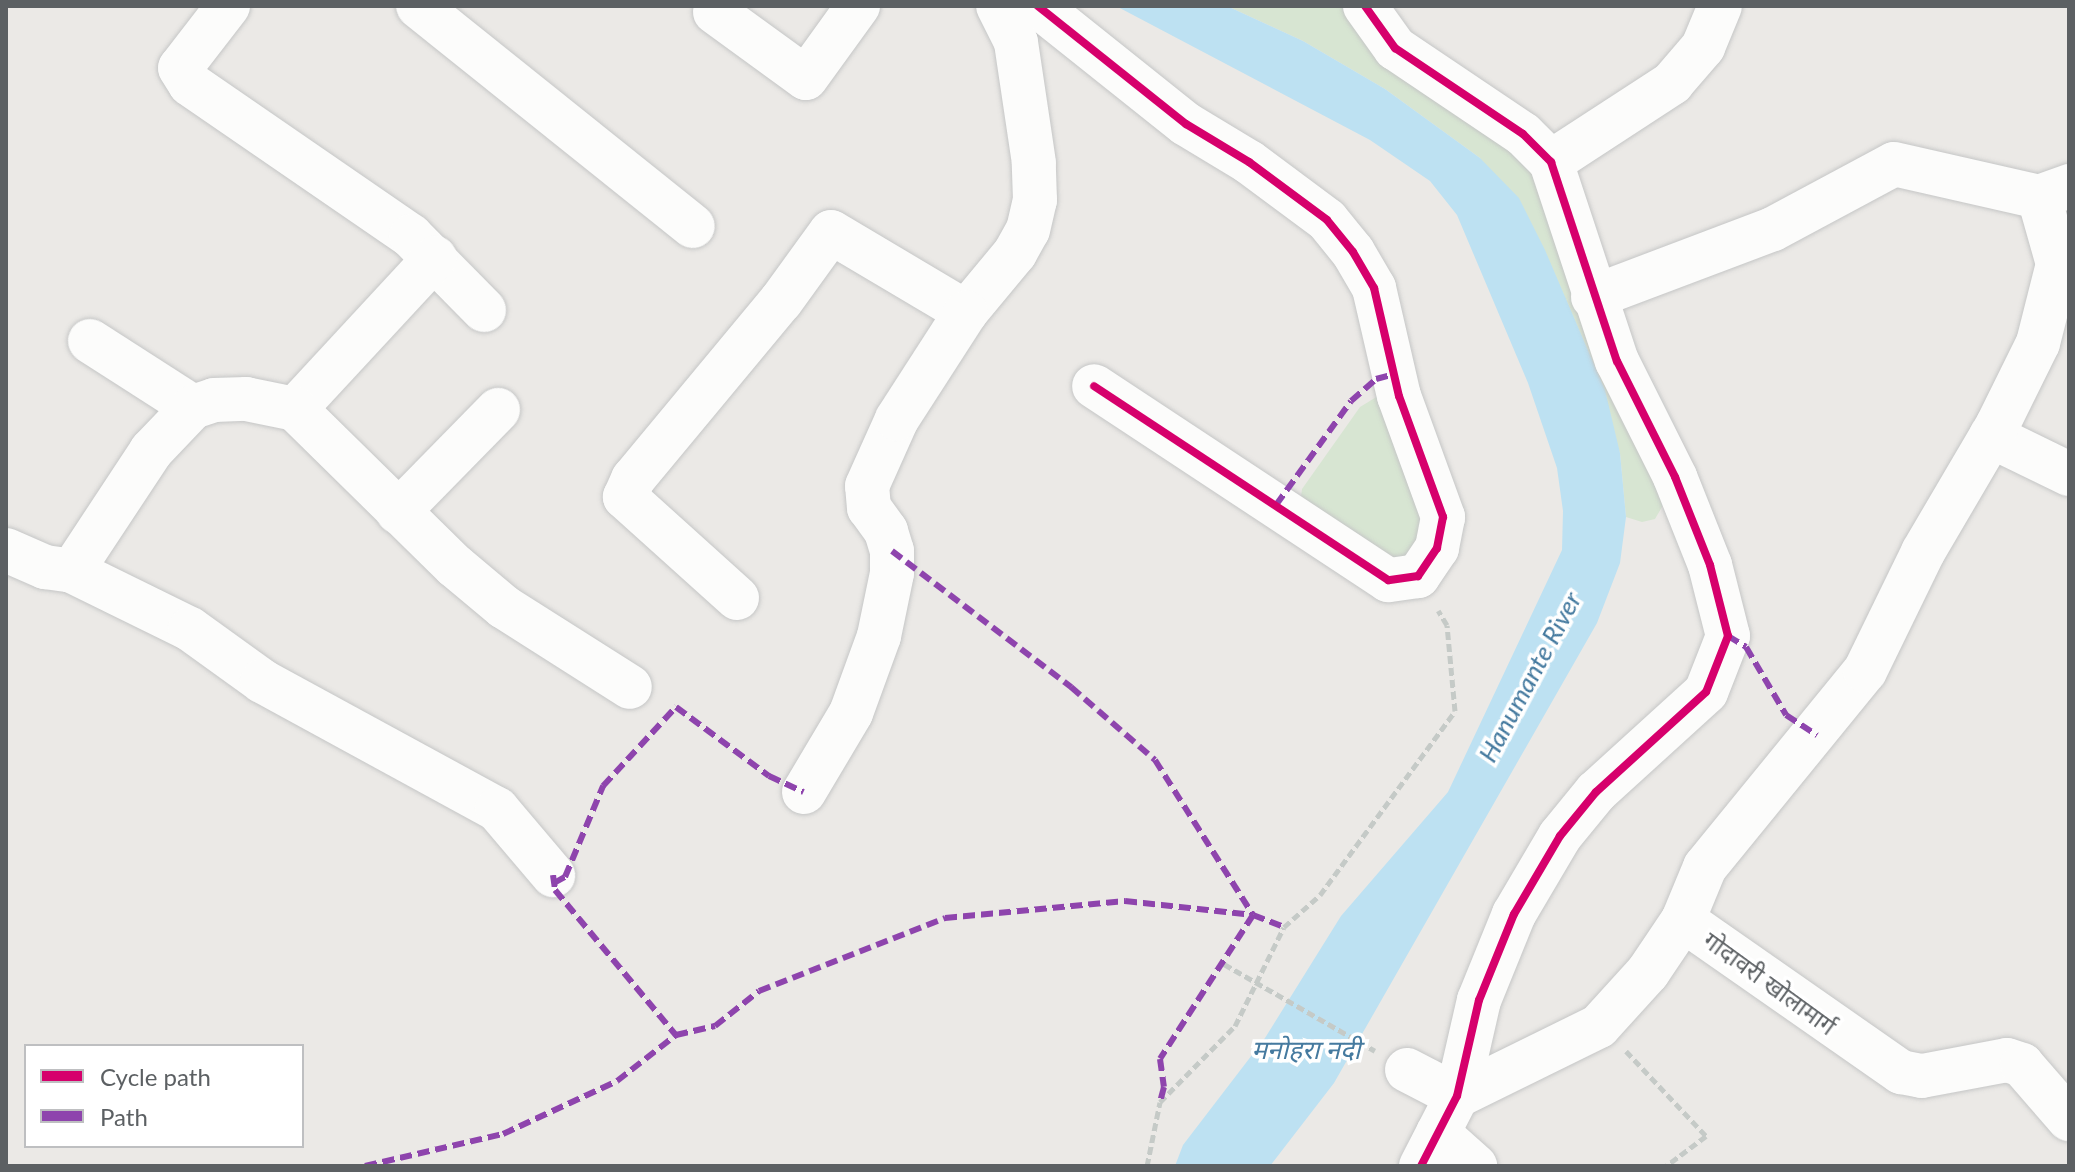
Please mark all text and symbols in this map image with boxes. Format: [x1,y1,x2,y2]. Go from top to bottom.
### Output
water label: Hanumante River [1472,587,1588,767]
street label: गोदावरी खोलामार्ग [1698,925,1842,1041]
water label: मनोहरा नदी [1252,1034,1360,1066]
legend [24,1044,304,1148]
text: Cycle path [100,1062,211,1091]
text: Path [100,1102,148,1131]

